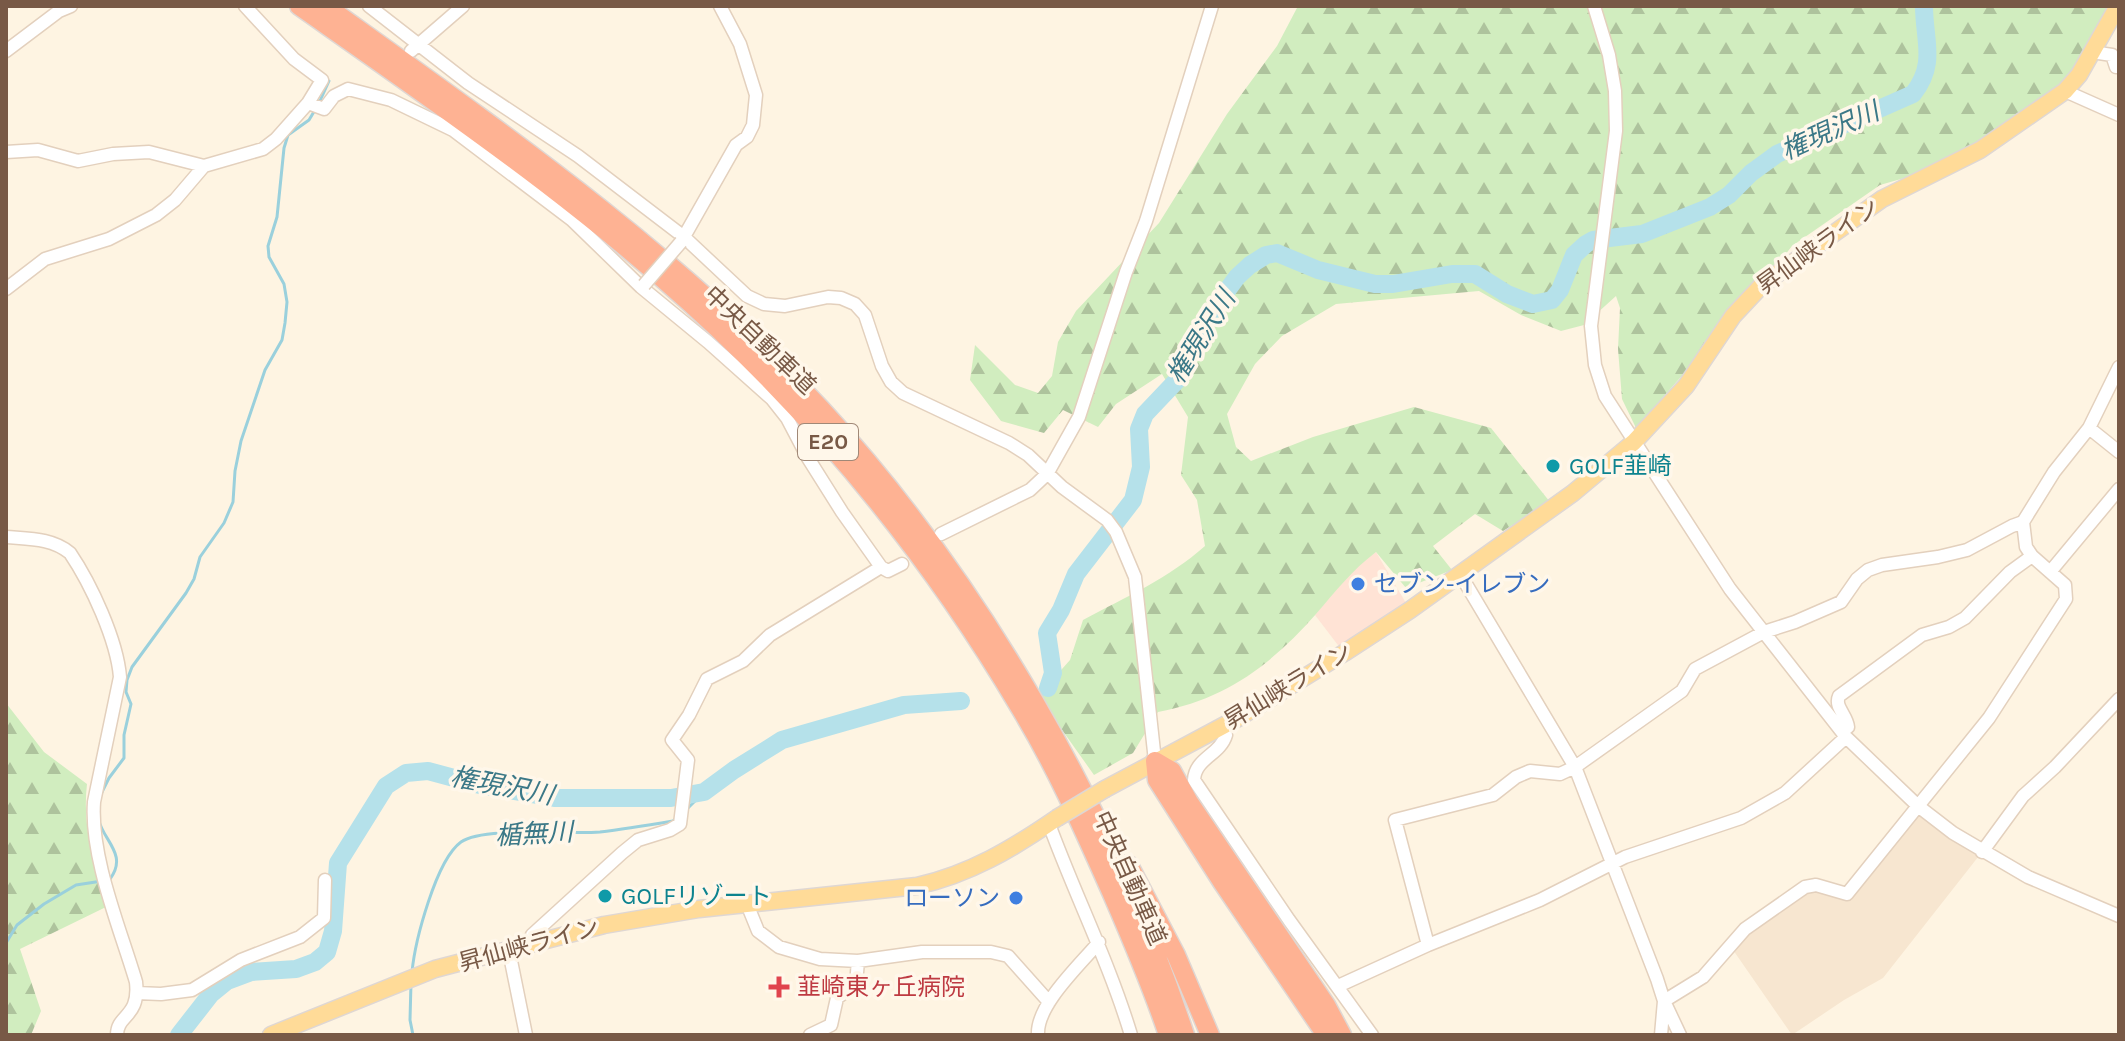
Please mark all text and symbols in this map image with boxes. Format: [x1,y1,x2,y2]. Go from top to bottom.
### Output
water label: 権現沢川 [1776,94,1887,166]
street label: 昇仙峡ライン [1752,192,1884,300]
street label: 中央自動車道 [698,280,822,400]
water label: 権現沢川 [1160,282,1243,389]
road number: E20 [798,424,858,460]
place label: GOLF韮崎 [1569,452,1672,480]
marker: GOLF韮崎 [1544,457,1562,475]
place label: セブン-イレブン [1374,570,1550,598]
marker: セブン-イレブン [1349,575,1367,593]
street label: 昇仙峡ライン [1219,637,1357,735]
water label: 権現沢川 [448,761,559,812]
street label: 中央自動車道 [1088,807,1172,949]
water label: 楯無川 [494,816,577,852]
place label: GOLFリゾート [621,882,772,910]
place label: ローソン [904,884,1000,912]
marker: GOLFリゾート [596,887,614,905]
marker: ローソン [1007,889,1025,907]
street label: 昇仙峡ライン [456,913,602,977]
place label: 韮崎東ヶ丘病院 [797,973,965,1001]
marker: 韮崎東ヶ丘病院 [768,976,790,998]

